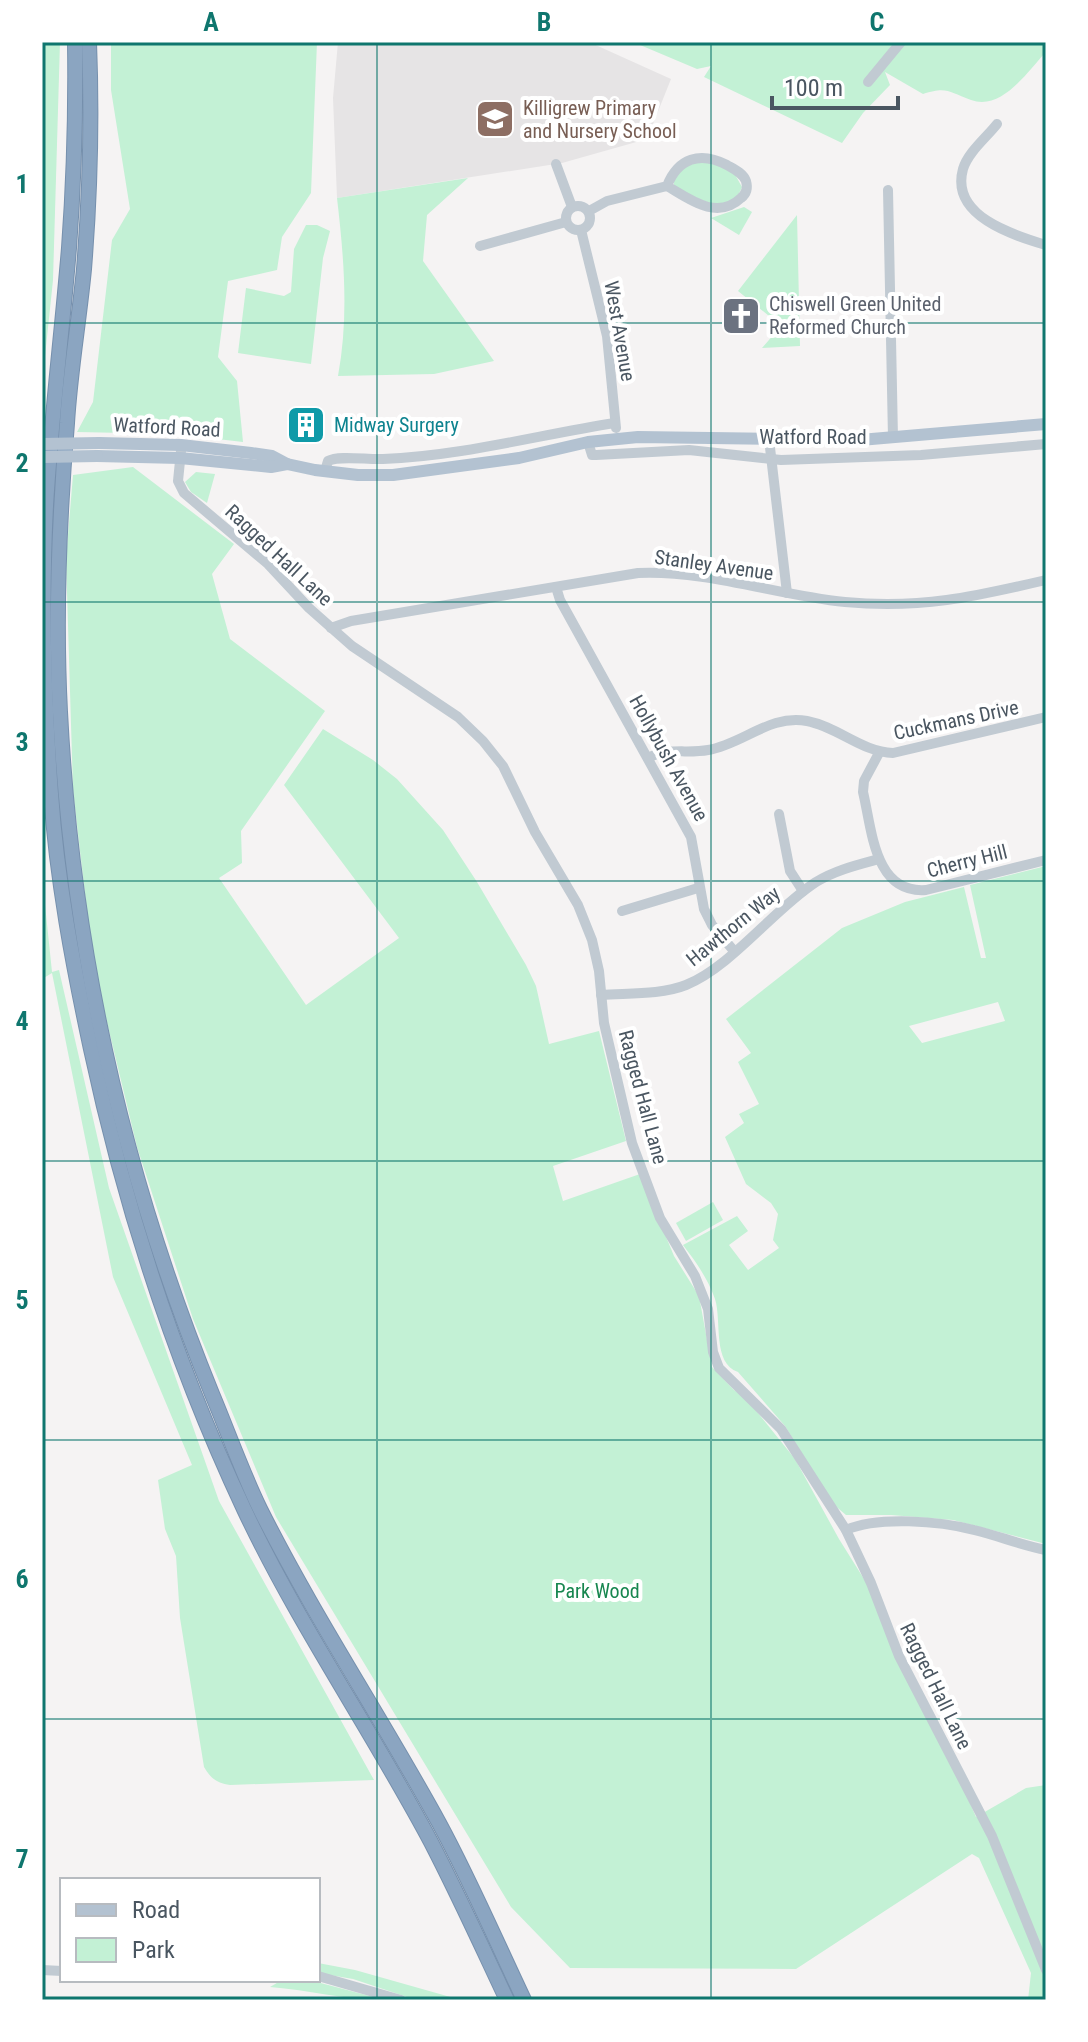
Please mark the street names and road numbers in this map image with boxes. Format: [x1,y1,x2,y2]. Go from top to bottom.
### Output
street label: West Avenue [599,279,641,383]
street label: Watford Road [113,412,221,442]
street label: Watford Road [759,425,867,449]
street label: Ragged Hall Lane [220,499,338,611]
street label: Stanley Avenue [653,545,775,585]
street label: Hollybush Avenue [624,691,714,825]
street label: Cuckmans Drive [891,695,1021,745]
street label: Cherry Hill [924,839,1010,883]
street label: Hawthorn Way [681,881,785,971]
street label: Ragged Hall Lane [614,1027,672,1167]
street label: Ragged Hall Lane [895,1619,977,1753]

